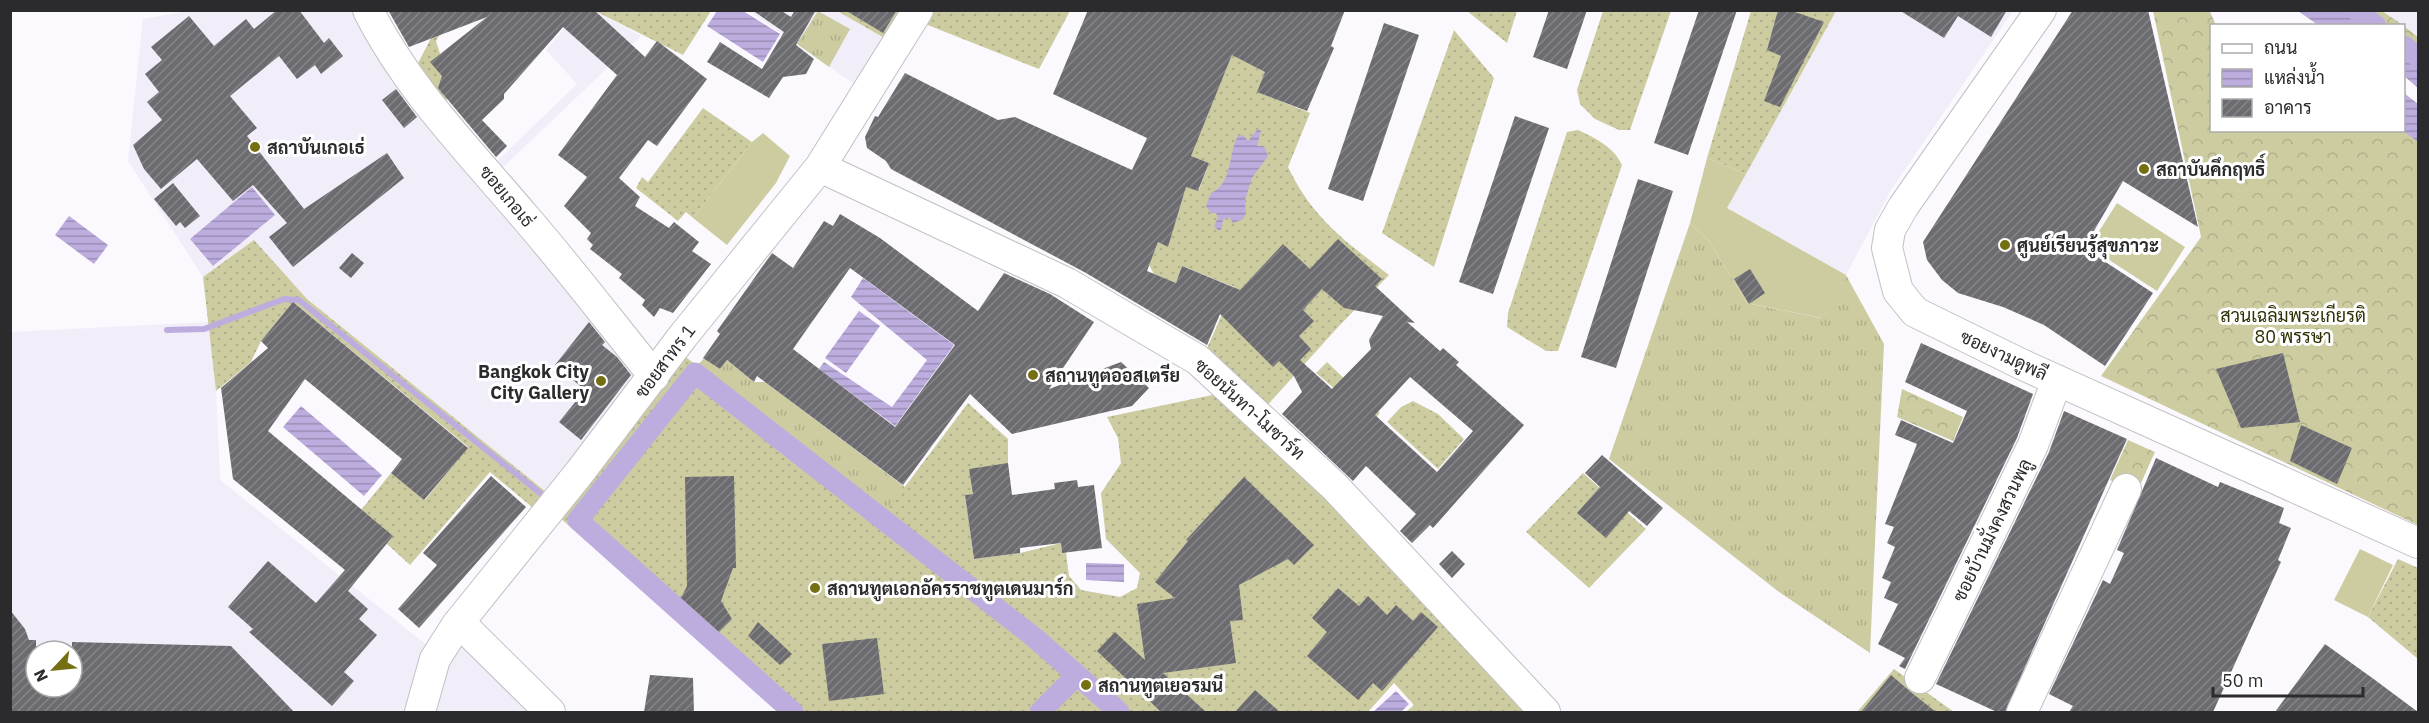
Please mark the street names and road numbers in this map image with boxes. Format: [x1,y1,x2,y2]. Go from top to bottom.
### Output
street label: ซอยเกอเธ่ [474,160,540,232]
street label: ซอยสาทร 1 [630,319,700,403]
street label: ซอยงามดูพลี [1956,324,2052,387]
street label: ซอยนันทา-โมซาร์ท [1190,353,1311,465]
street label: ซอยบ้านมั่งคงสวนพลู [1944,453,2038,606]

